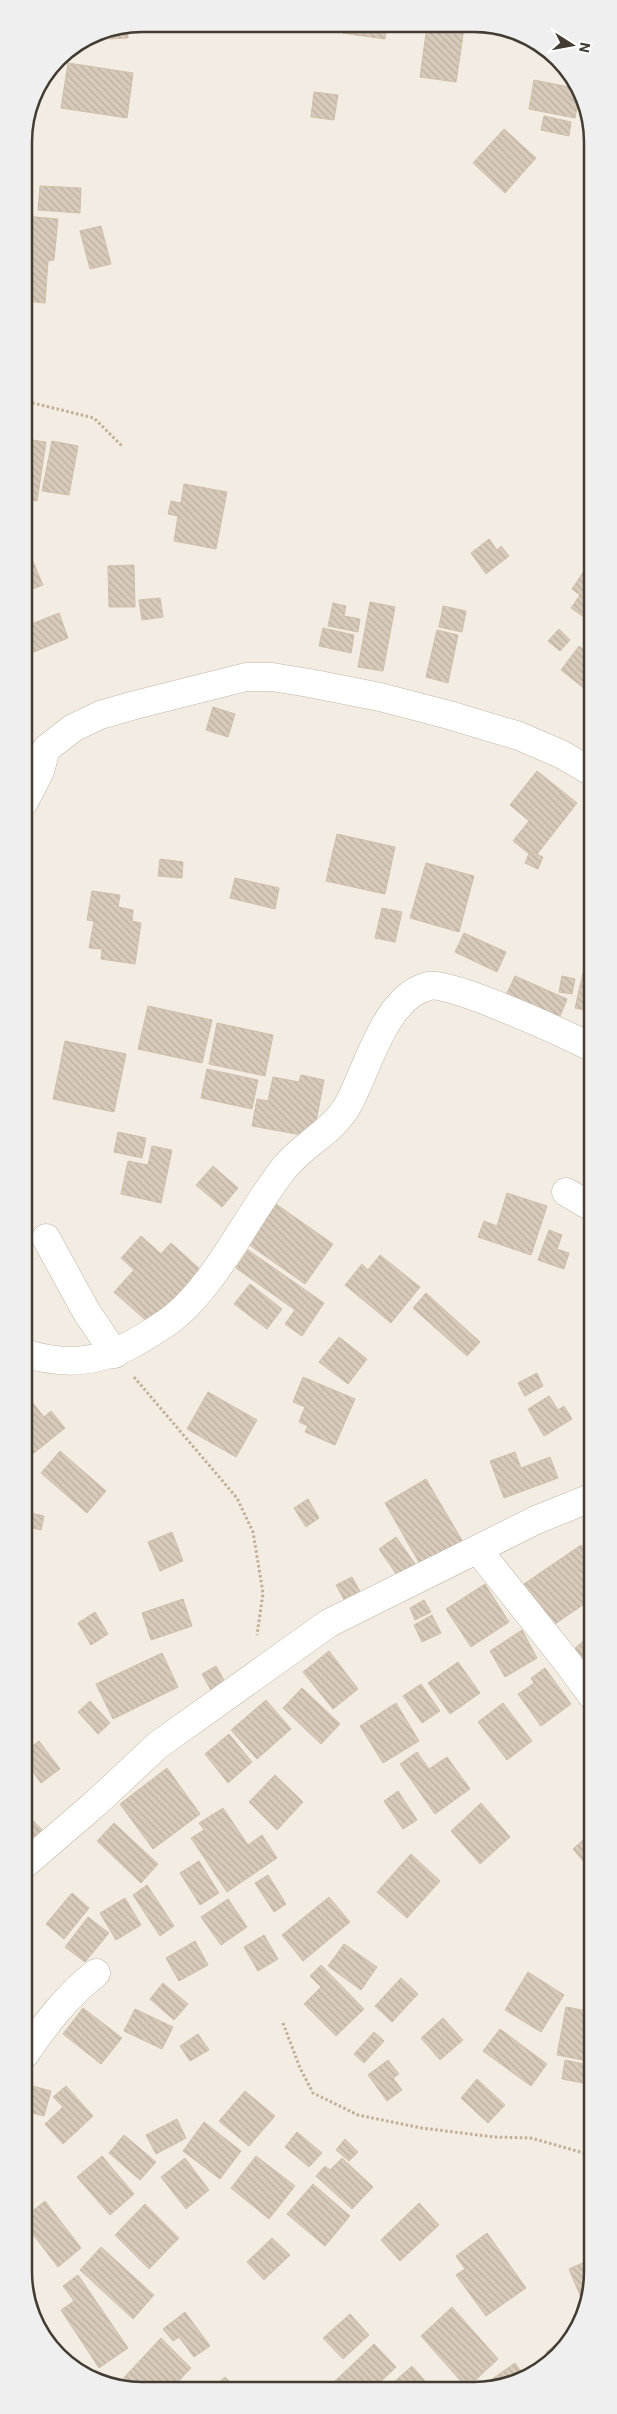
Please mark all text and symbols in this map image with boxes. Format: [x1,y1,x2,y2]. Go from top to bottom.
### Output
north arrow [547,20,597,70]
text: N [576,41,594,54]

